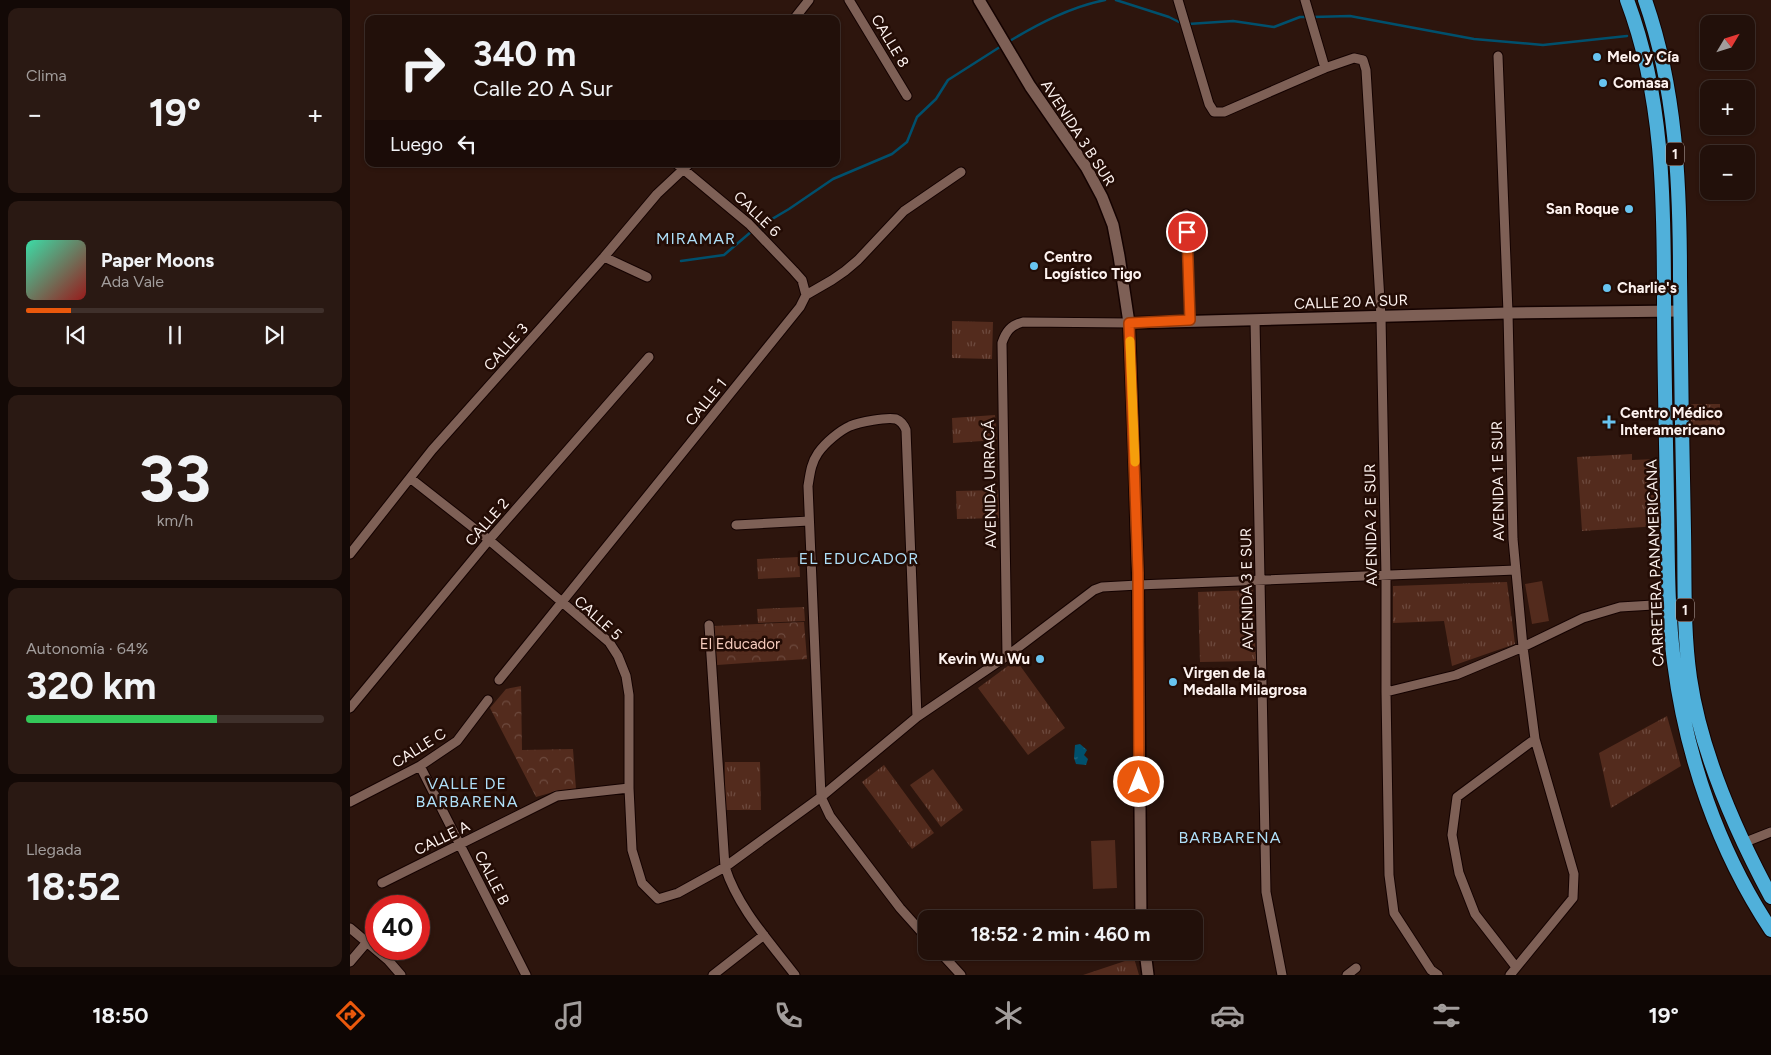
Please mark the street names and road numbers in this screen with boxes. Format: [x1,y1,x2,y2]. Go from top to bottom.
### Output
street label: CALLE 8 [867,11,913,71]
street label: AVENIDA 3 B SUR [1037,77,1119,189]
road number: 1 [1666,142,1684,166]
street label: CALLE 6 [730,188,784,241]
street label: CALLE 20 A SUR [1294,291,1408,313]
street label: CALLE 3 [480,320,532,374]
street label: CALLE 1 [682,375,730,429]
street label: AVENIDA URRACÁ [980,419,1000,549]
street label: AVENIDA 1 E SUR [1488,421,1508,541]
street label: CARRETERA PANAMERICANA [1642,459,1668,667]
street label: AVENIDA 2 E SUR [1361,464,1381,586]
street label: CALLE 2 [461,494,513,550]
street label: AVENIDA 3 E SUR [1237,528,1257,650]
street label: CALLE 5 [571,592,625,644]
road number: 1 [1676,598,1694,622]
street label: CALLE C [389,724,449,772]
street label: CALLE A [411,817,473,859]
street label: CALLE B [471,848,513,908]

